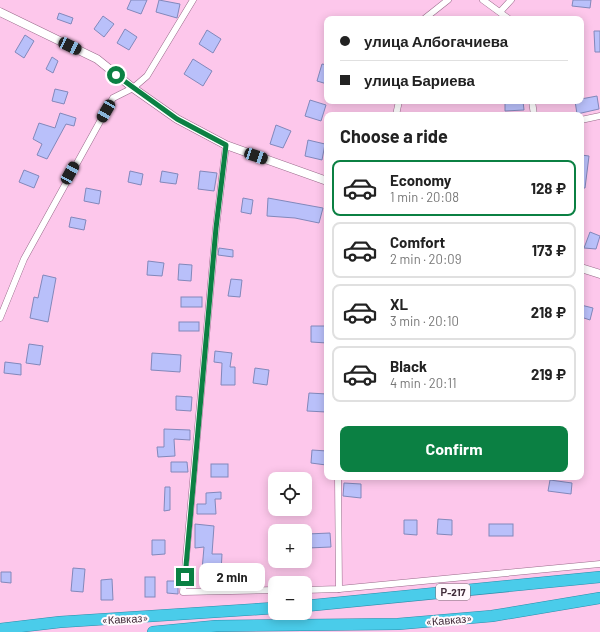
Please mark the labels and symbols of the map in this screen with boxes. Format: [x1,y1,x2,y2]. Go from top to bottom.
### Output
car [57,35,83,57]
route start [107,66,125,84]
car [95,98,117,124]
car [243,146,269,166]
car [59,160,81,186]
callout: 2 min [199,563,265,591]
route end [176,568,194,586]
road number: Р-217 [436,584,470,600]
street label: «Кавказ» [101,611,149,626]
street label: «Кавказ» [425,611,473,628]

